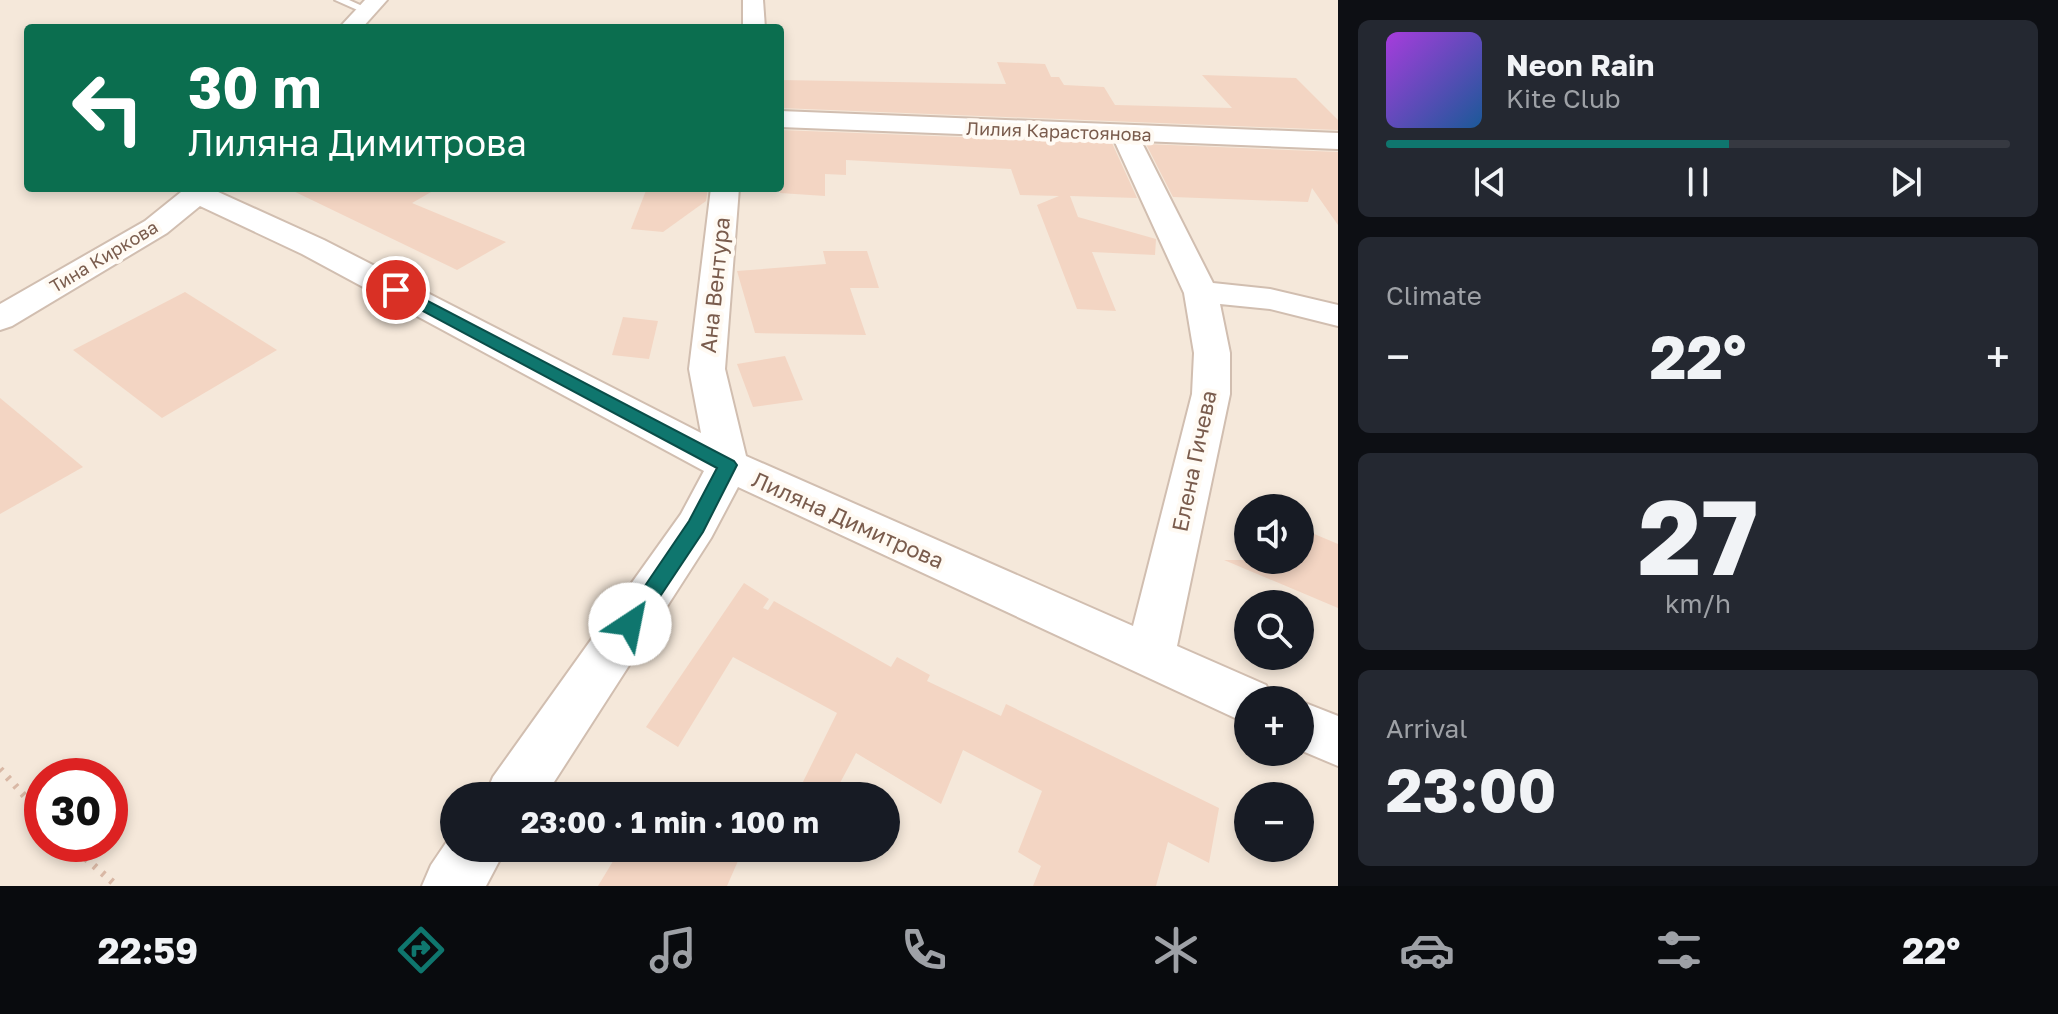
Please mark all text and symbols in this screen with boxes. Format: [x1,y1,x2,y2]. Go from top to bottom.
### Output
text: Neon Rain [1506,47,1654,83]
text: 30 m [188,53,322,120]
icon: left [56,56,160,160]
text: Kite Club [1506,83,1621,114]
street label: Лилия Карастоянова [966,117,1152,145]
text: Лиляна Димитрова [188,121,527,164]
icon: previous [1468,160,1512,204]
icon: pause [1676,160,1720,204]
icon: next [1884,160,1928,204]
street label: Тина Киркова [46,215,161,297]
street label: Ана Вентура [694,216,735,354]
pin [362,256,430,324]
icon: arrive [374,268,418,312]
text: Climate [1386,280,1482,311]
text: 22° [1650,320,1746,392]
text: − [1386,330,1410,383]
text: + [1986,330,2010,383]
street label: Елена Гичева [1165,388,1222,534]
street label: Лиляна Димитрова [748,465,948,574]
text: 27 [1638,473,1758,598]
map controls [1234,494,1314,862]
button: sound [1234,494,1314,574]
position arrow [588,582,672,666]
text: km/h [1665,588,1731,619]
button: search [1234,590,1314,670]
button: + [1234,686,1314,766]
text: Arrival [1386,713,1467,744]
text: 23:00 [1386,753,1556,825]
speed limit sign: 30 [24,758,128,862]
button: − [1234,782,1314,862]
text: 23:00 · 1 min · 100 m [521,804,819,840]
icon: directions [393,922,449,978]
icon: music [645,922,701,978]
icon: phone [896,922,952,978]
icon: climate [1148,922,1204,978]
icon: car [1399,922,1455,978]
icon: filters [1651,922,1707,978]
text: 22:59 [98,929,198,972]
text: 22° [1902,929,1960,972]

